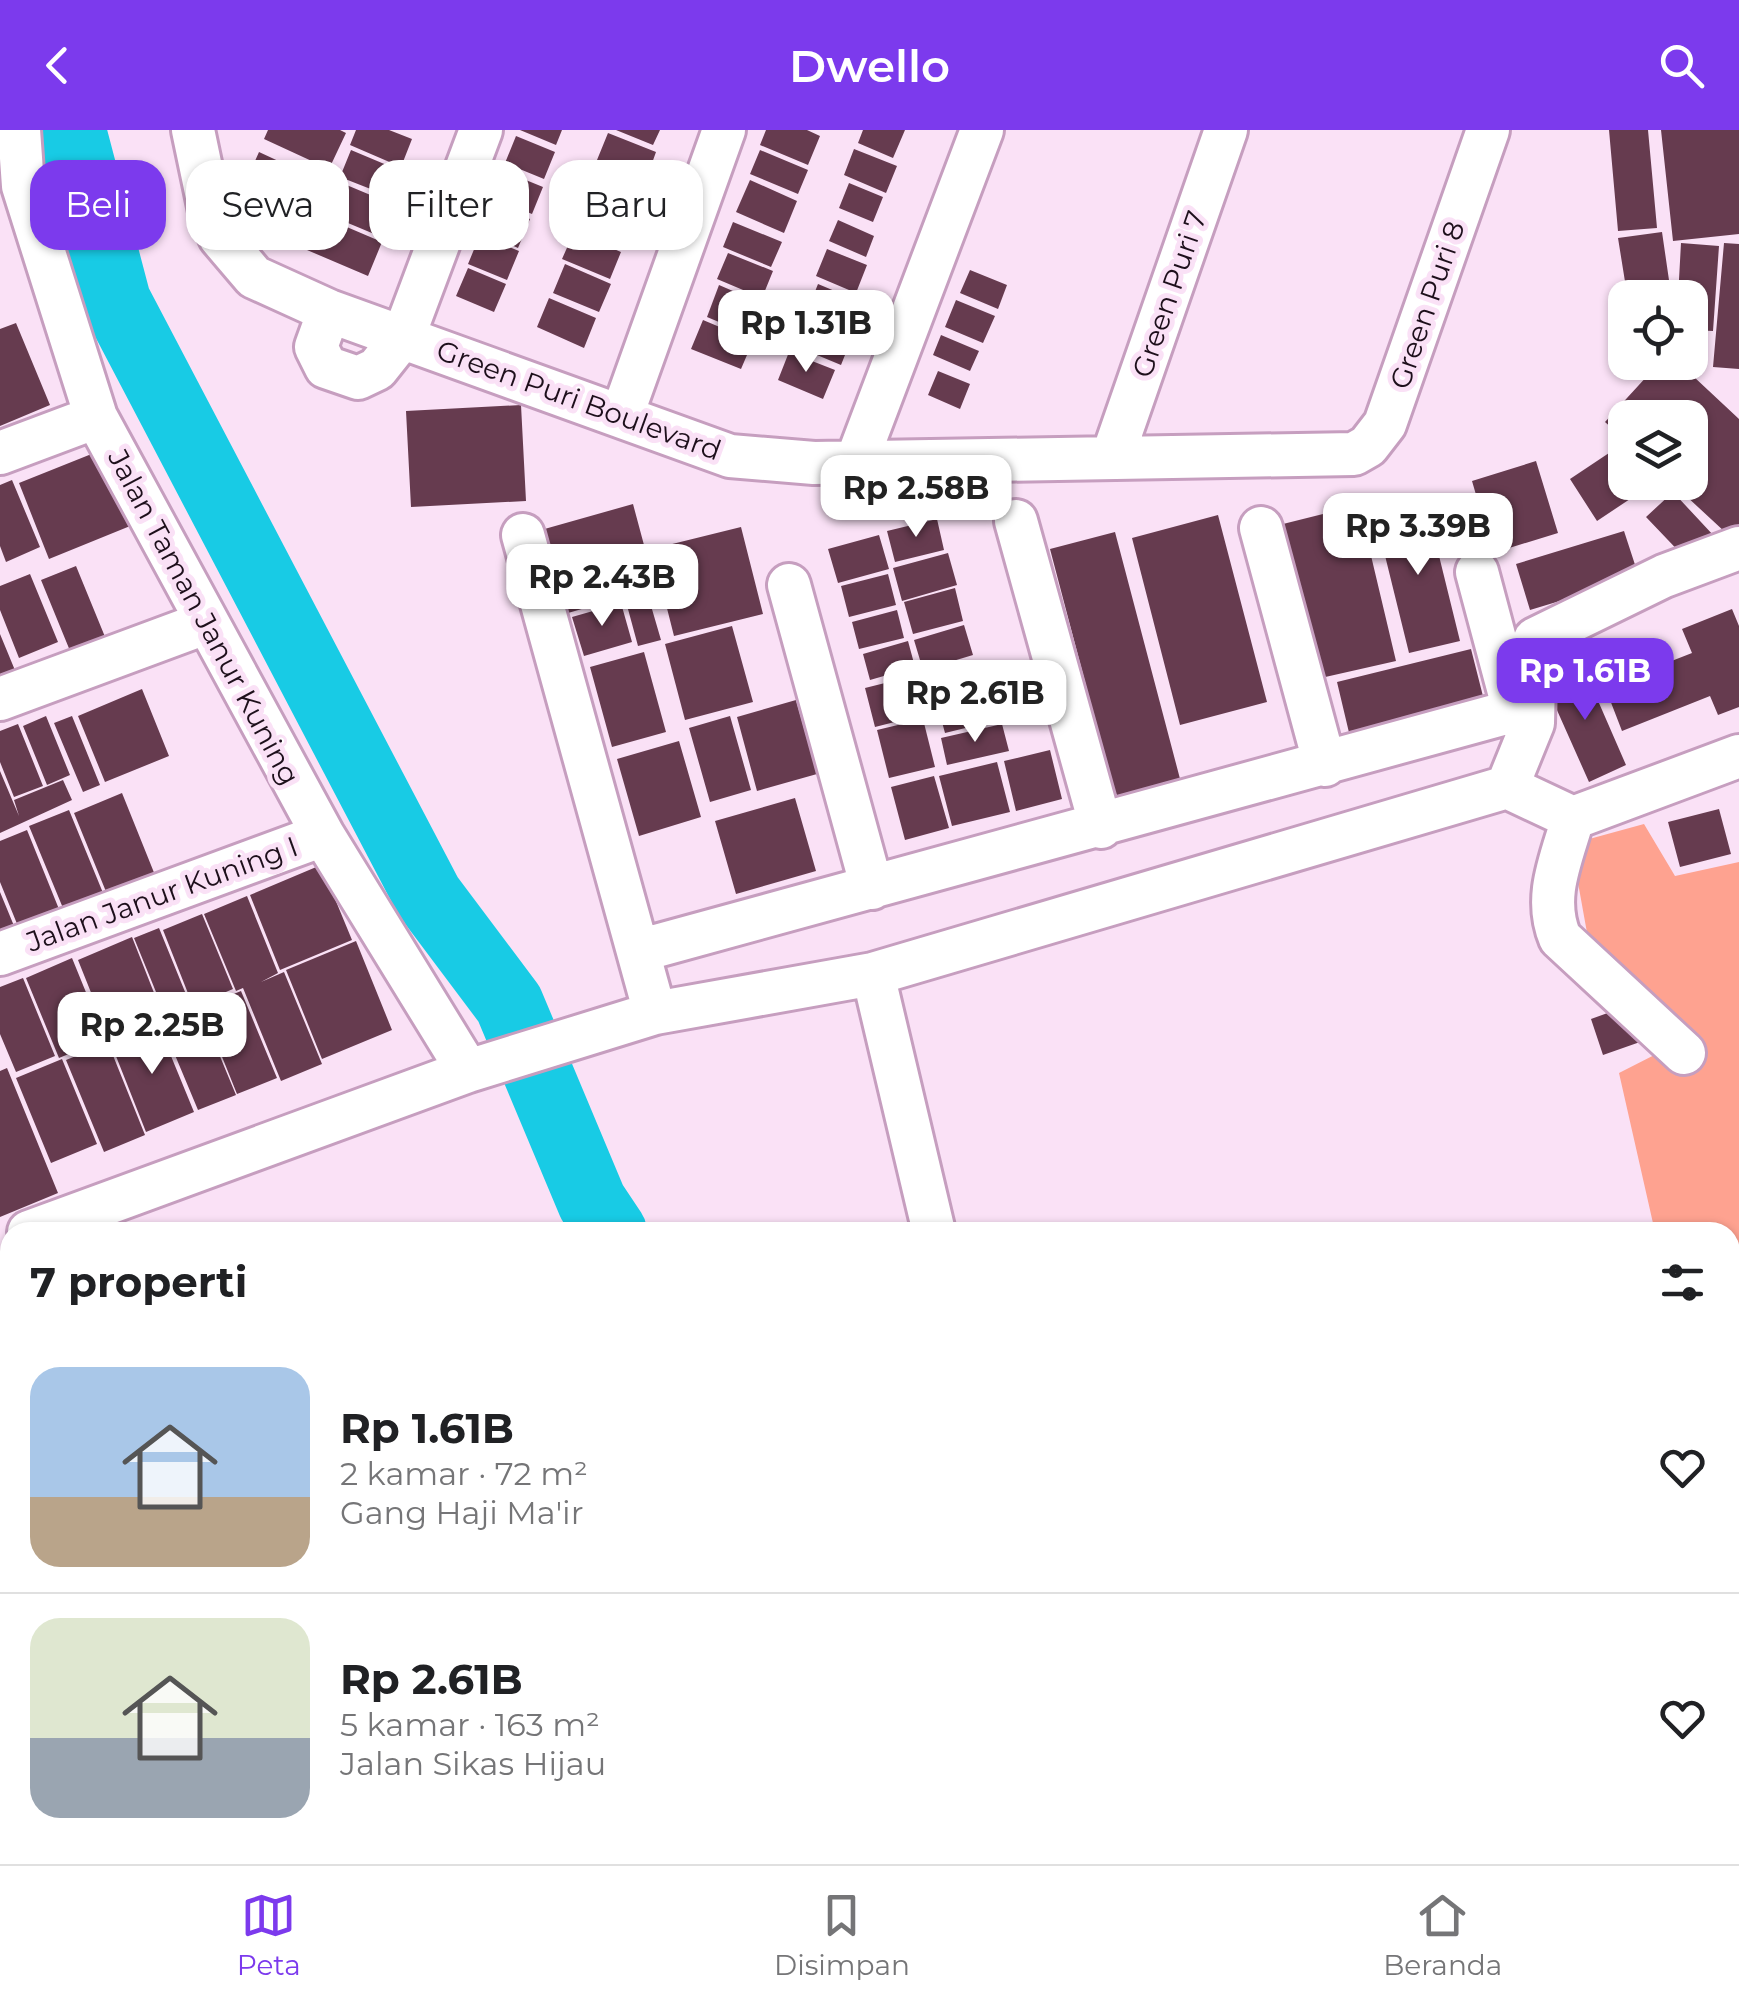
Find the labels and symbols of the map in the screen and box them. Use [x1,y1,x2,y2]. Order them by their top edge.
street label: Green Puri 7 [1125,206,1213,382]
street label: Green Puri 8 [1382,217,1472,393]
pin: Rp 1.31B [703,290,909,375]
street label: Green Puri Boulevard [432,333,726,467]
street label: Jalan Taman Janur Kuning [101,443,307,790]
pin: Rp 2.58B [813,455,1019,540]
pin: Rp 3.39B [1315,493,1521,578]
pin: Rp 2.43B [499,544,705,629]
pin: Rp 1.61B [1482,638,1688,723]
pin: Rp 2.61B [872,660,1078,745]
street label: Jalan Janur Kuning I [21,829,302,959]
pin: Rp 2.25B [49,992,255,1077]

